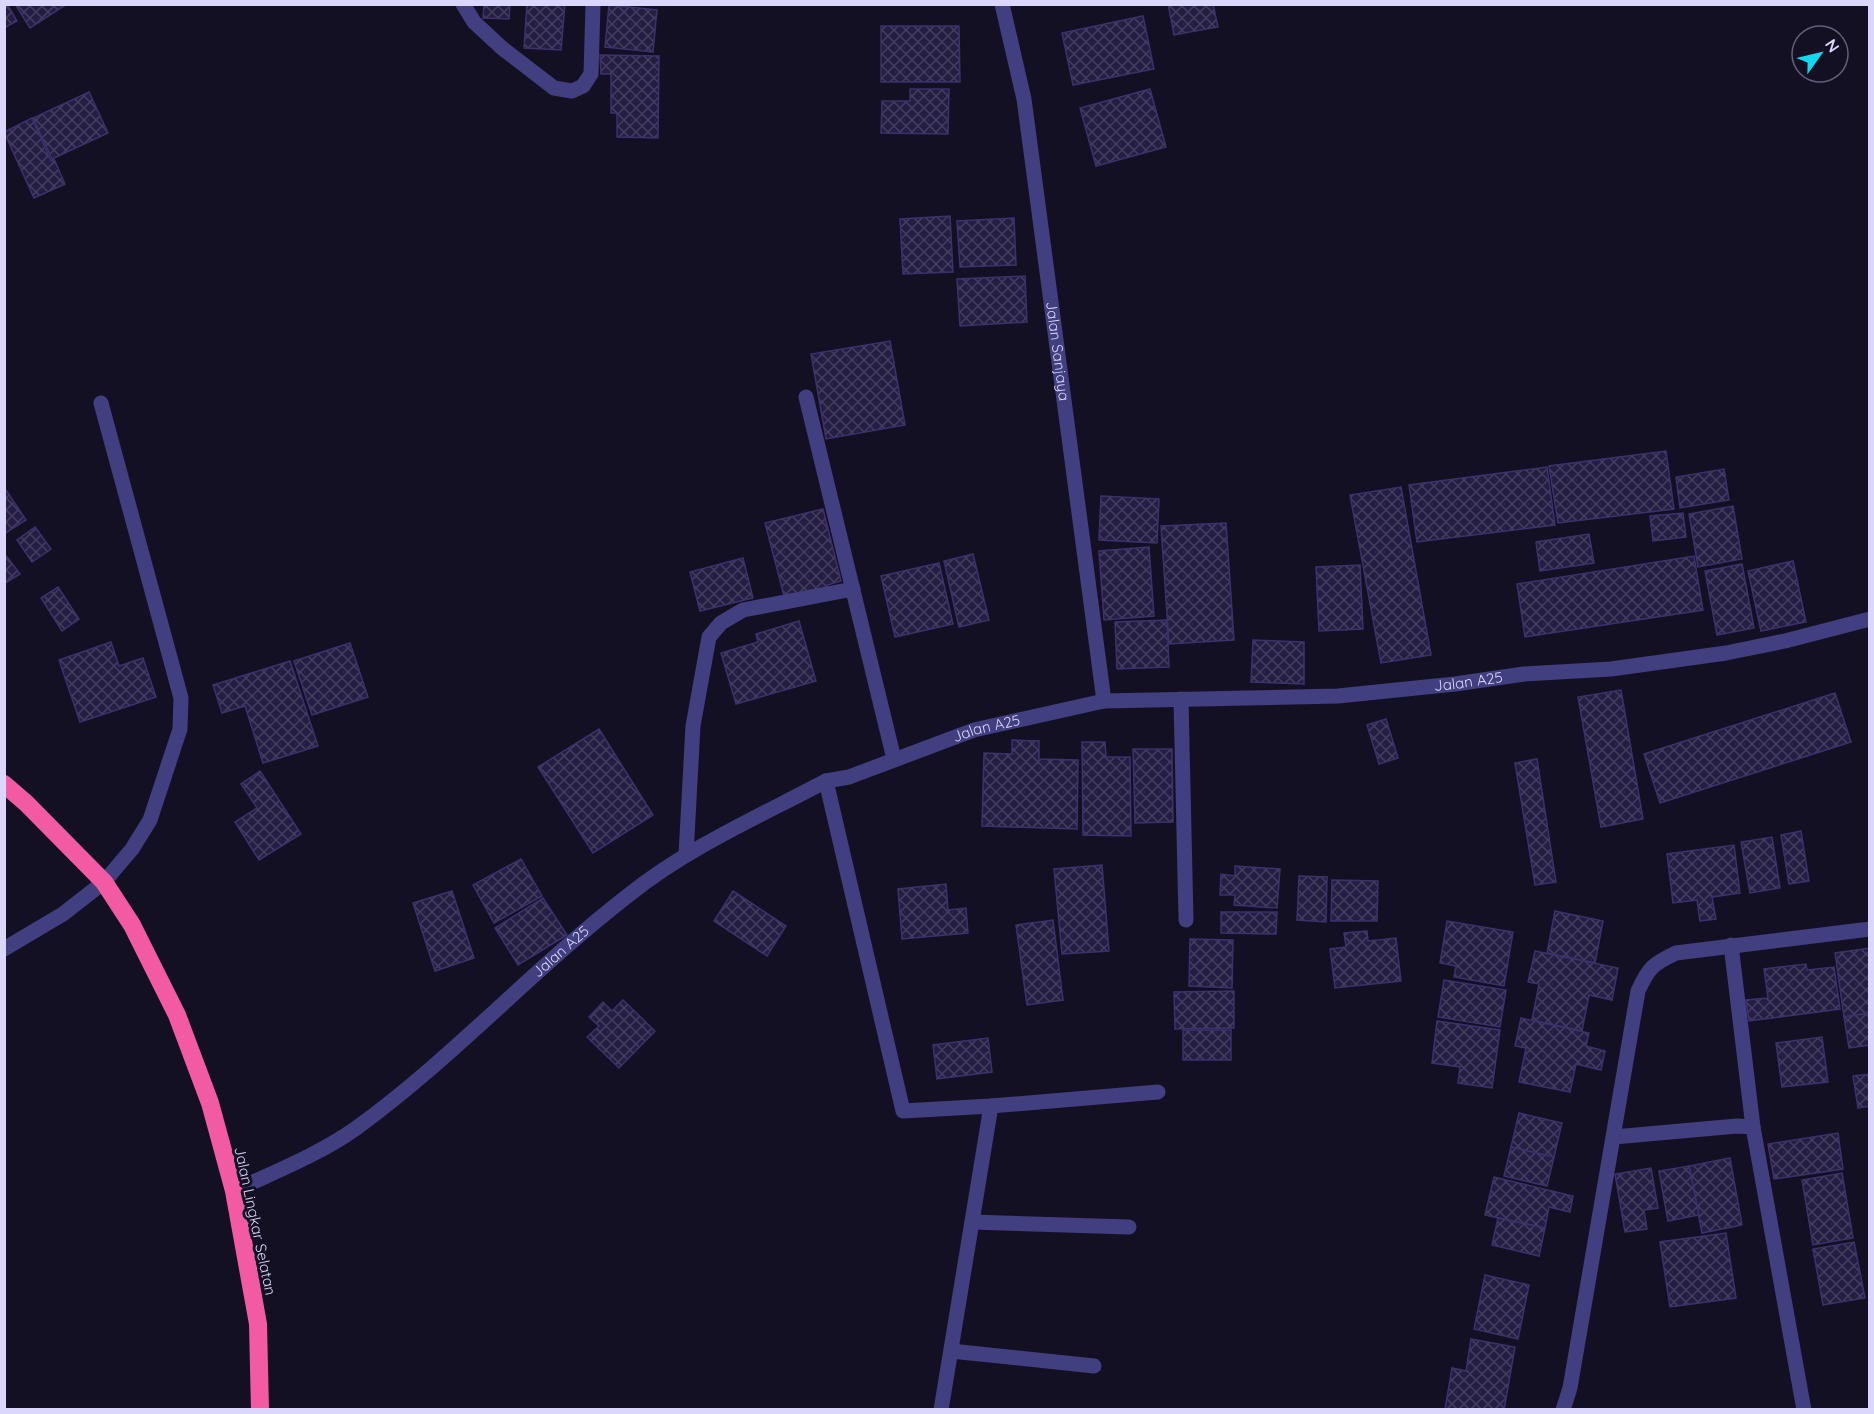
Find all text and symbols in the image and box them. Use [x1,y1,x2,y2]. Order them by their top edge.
north arrow [1790,24,1850,84]
text: N [1821,35,1844,56]
street label: Jalan Sanjaya [1042,300,1074,402]
street label: Jalan A25 [1433,667,1504,695]
street label: Jalan A25 [950,710,1022,746]
street label: Jalan A25 [528,921,593,981]
street label: Jalan Lingkar Selatan [230,1145,281,1297]

